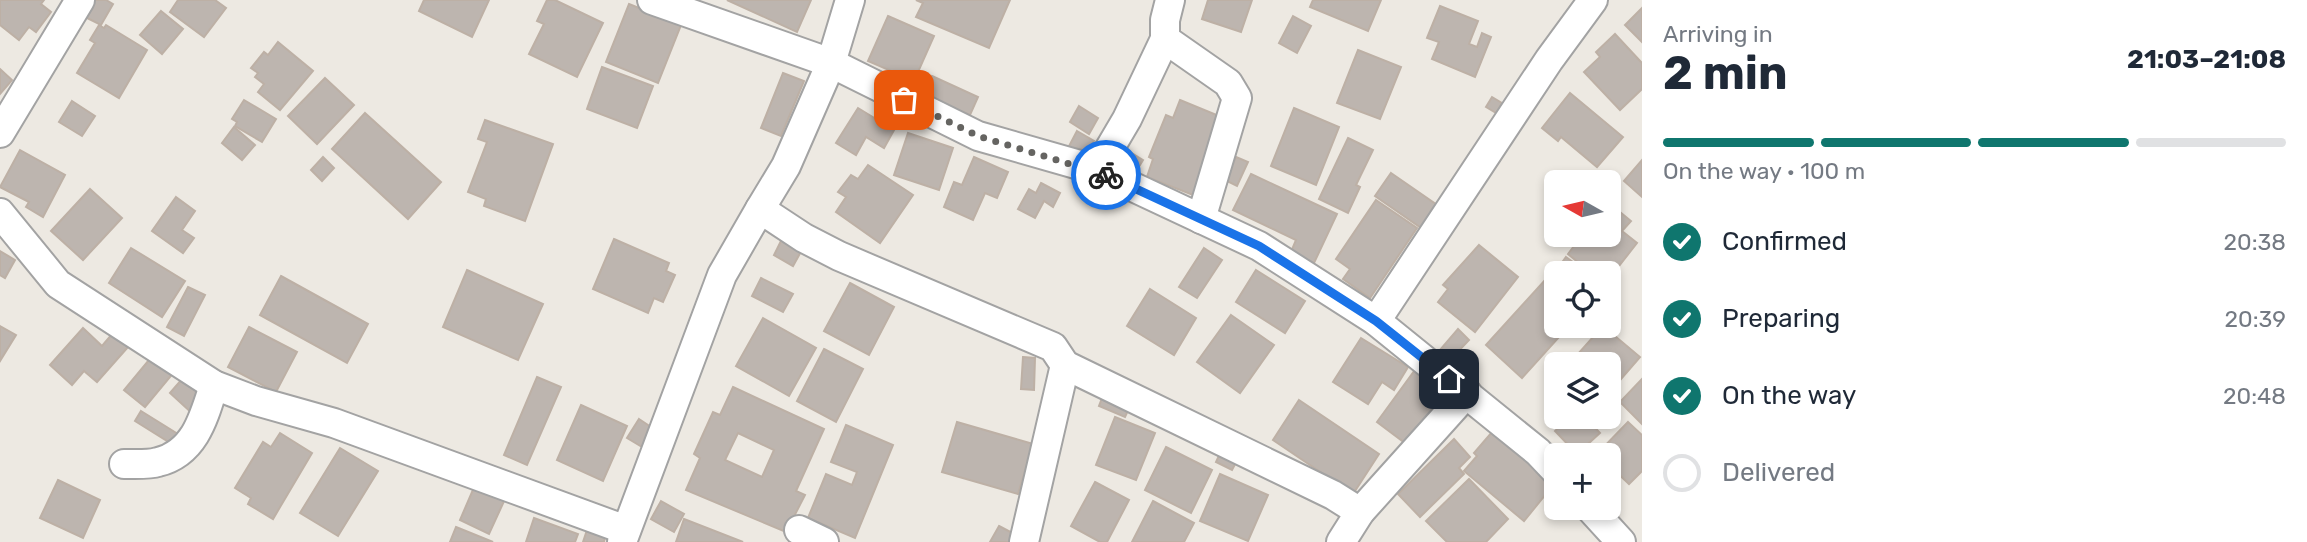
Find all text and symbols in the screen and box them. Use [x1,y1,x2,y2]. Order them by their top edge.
text: Arriving in [1663,20,1773,48]
text: 21:03–21:08 [2127,44,2286,75]
text: 2 min [1663,46,1788,101]
pin [874,70,934,130]
icon: bag [885,81,923,119]
courier [1071,140,1141,210]
icon: bike [1087,156,1125,194]
text: On the way · 100 m [1663,157,1865,185]
north arrow [1544,170,1620,247]
map controls [1544,170,1621,520]
icon: check [1663,223,1701,261]
text: Confirmed [1722,226,1847,257]
text: 20:38 [2224,228,2286,256]
button: locate [1544,261,1621,338]
icon: check [1663,300,1701,338]
text: Preparing [1722,303,1840,334]
text: 20:39 [2225,305,2286,333]
pin [1419,349,1479,409]
button: layers [1544,352,1621,429]
icon: home [1430,360,1468,398]
icon: check [1663,377,1701,415]
text: On the way [1722,380,1856,411]
text: 20:48 [2223,382,2286,410]
button: + [1544,443,1621,520]
text: Delivered [1722,457,1835,488]

